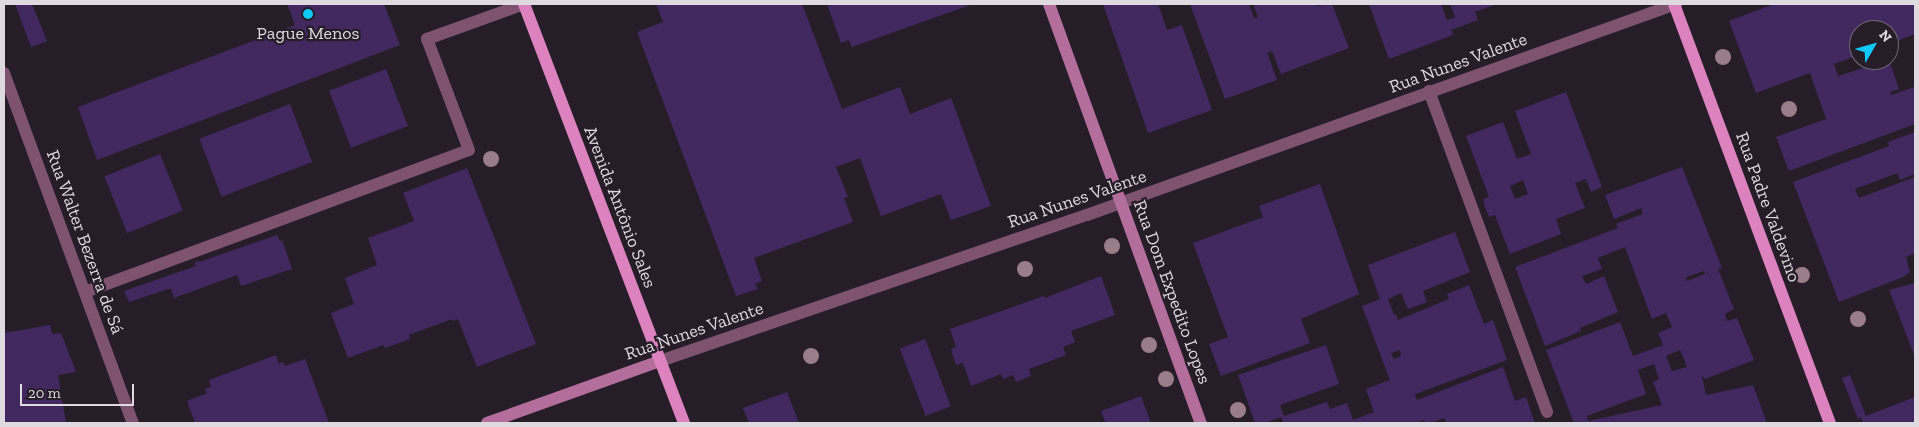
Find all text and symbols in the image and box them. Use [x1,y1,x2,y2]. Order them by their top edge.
marker: Pague Menos [302,8,314,20]
north arrow [1849,20,1899,70]
place label: Pague Menos [257,22,359,44]
text: N [1875,27,1895,45]
street label: Rua Nunes Valente [1386,28,1530,98]
street label: Avenida Antônio Sales [579,123,661,291]
street label: Rua Padre Valdevino [1731,129,1805,285]
street label: Rua Walter Bezerra de Sá [41,147,129,337]
street label: Rua Nunes Valente [1005,165,1149,233]
street label: Rua Dom Expedito Lopes [1129,197,1215,387]
street label: Rua Nunes Valente [622,297,766,365]
scale bar [22,374,136,406]
text: 20 m [28,384,61,402]

